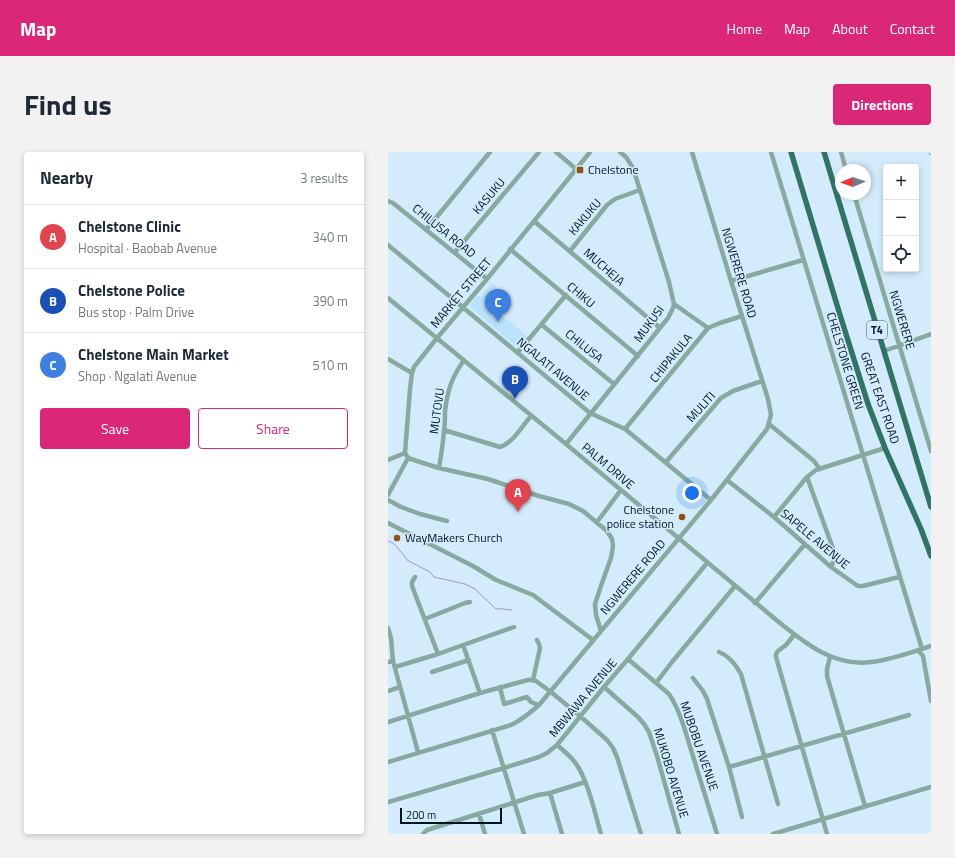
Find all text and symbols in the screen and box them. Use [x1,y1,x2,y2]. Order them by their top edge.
text: Map [20,14,56,43]
text: Home [727,18,762,39]
text: Map [784,18,810,39]
text: About [832,18,868,39]
text: Contact [890,18,935,39]
text: Find us [24,83,112,126]
button: Directions [833,84,931,125]
place label: Chelstone [588,160,638,179]
north arrow [835,164,871,200]
map controls [883,164,919,272]
button: + [883,164,919,200]
text: Nearby [40,165,93,191]
marker: Chelstone [575,165,585,175]
text: 3 results [300,168,348,188]
street label: KASUKU [468,173,510,218]
street label: KAKUKU [563,194,606,239]
street label: CHILUSA ROAD [408,199,480,262]
button: − [883,200,919,236]
text: Chelstone Clinic [78,215,181,238]
street label: NGWERERE ROAD [717,225,762,321]
text: A [49,227,57,247]
text: 340 m [312,227,348,247]
button: locate [883,236,919,272]
text: Hospital · Baobab Avenue [78,238,217,258]
street label: MUCHEJA [579,243,629,290]
street label: MARKET STREET [425,253,496,332]
street label: CHIKU [563,277,600,312]
text: Chelstone Police [78,279,185,302]
street label: NGWERERE [884,288,921,352]
pin: C [485,289,511,322]
text: B [49,291,57,311]
text: 390 m [312,291,348,311]
street label: MUKUSI [629,301,669,346]
text: Bus stop · Palm Drive [78,302,194,322]
street label: CHELSTONE GREEN [822,310,869,412]
road number: T4 [867,321,887,339]
street label: CHILUSA [561,324,608,367]
street label: CHIPAKULA [645,329,697,387]
street label: NGALATI AVENUE [513,332,594,405]
text: Chelstone Main Market [78,343,229,366]
street label: GREAT EAST ROAD [856,349,905,447]
text: C [49,355,57,375]
text: 510 m [312,355,348,375]
text: Shop · Ngalati Avenue [78,366,197,386]
pin: B [502,366,528,399]
street label: MUTOVU [424,387,449,435]
street label: MULITI [682,387,720,426]
button: Save [40,408,190,449]
button: Share [198,408,348,449]
street label: PALM DRIVE [578,438,639,494]
pin: A [505,479,531,512]
your location [682,483,702,503]
place label: Chelstone police station [607,500,674,533]
street label: SAPELE AVENUE [777,504,854,574]
marker: Chelstone police station [677,512,687,522]
place label: WayMakers Church [405,528,502,547]
marker: WayMakers Church [392,533,402,543]
street label: NGWERERE ROAD [595,535,670,619]
street label: MBWAWA AVENUE [544,654,622,741]
street label: MUBOBU AVENUE [675,698,724,794]
street label: MUKOBO AVENUE [649,726,694,821]
scale bar [400,806,502,825]
text: 200 m [406,807,436,823]

